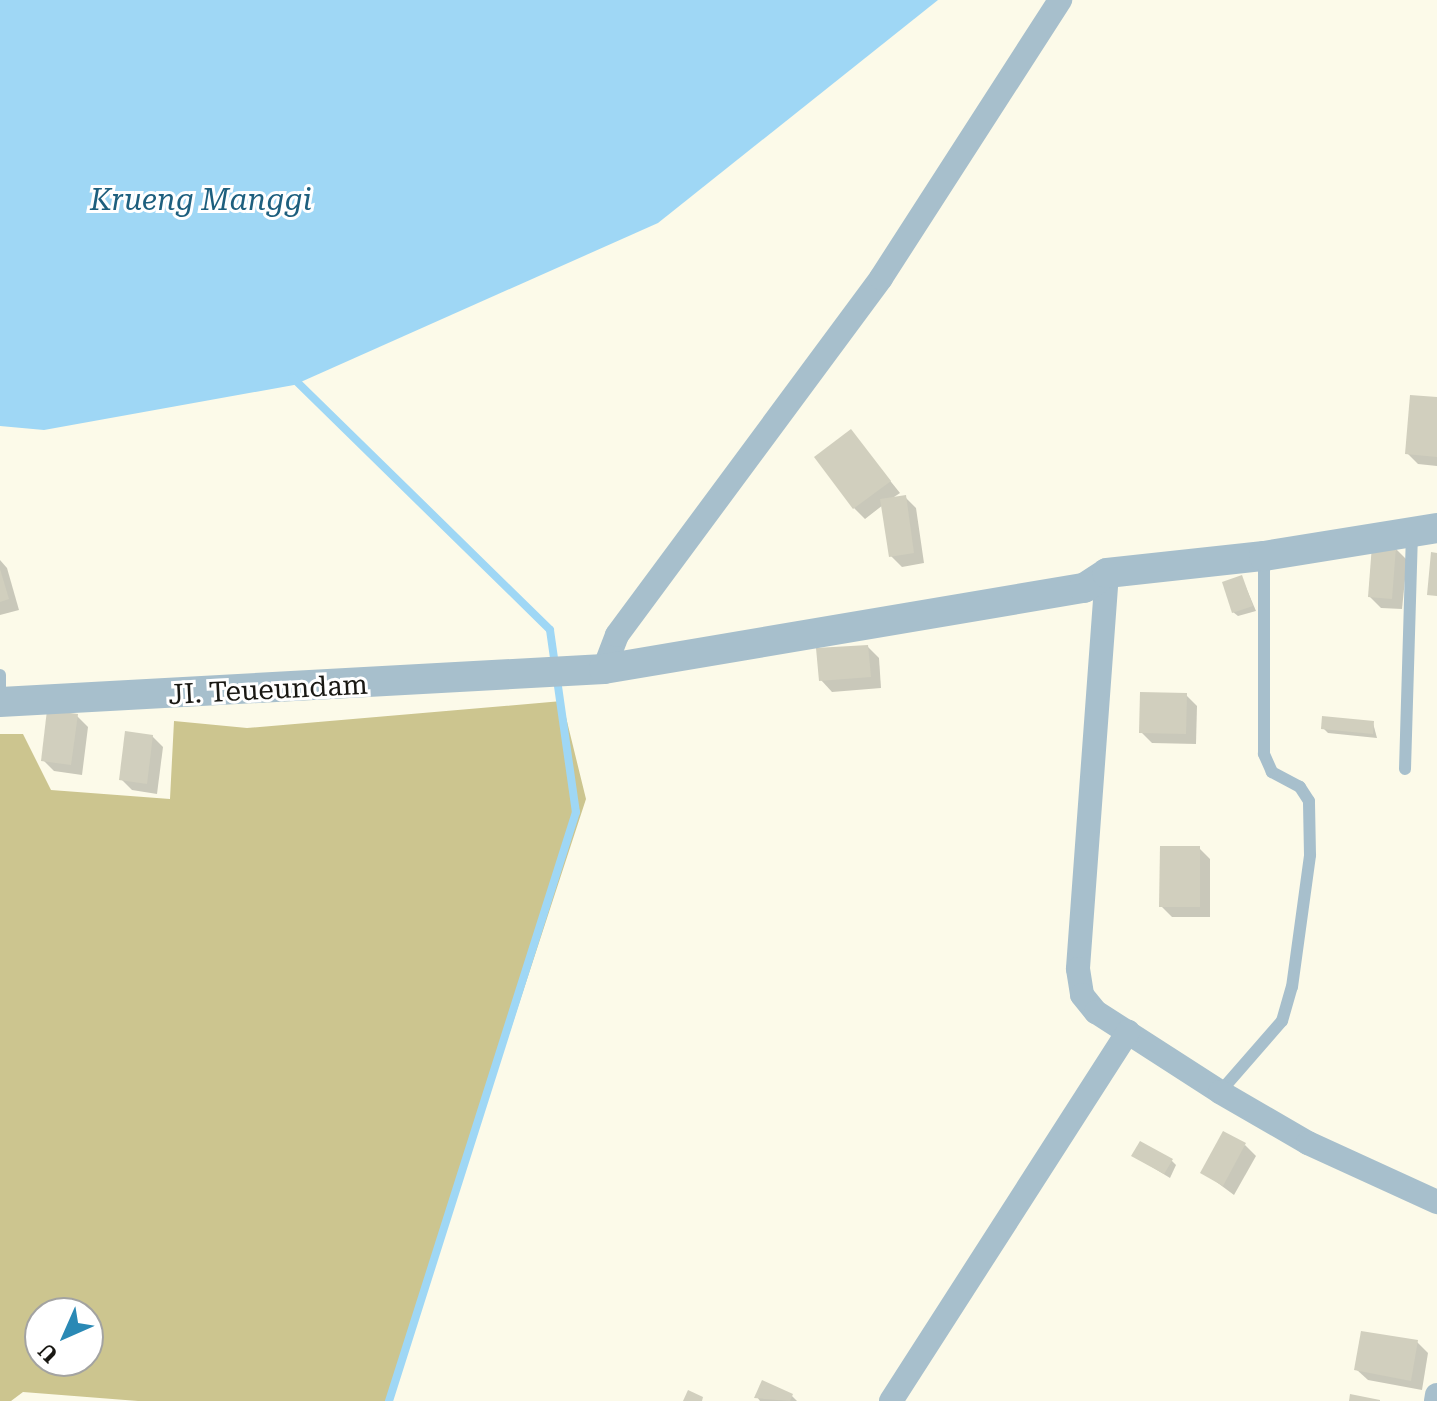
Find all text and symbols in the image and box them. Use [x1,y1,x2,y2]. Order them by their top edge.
water label: Krueng Manggi [90,182,312,218]
street label: JI. Teueundam [167,668,369,712]
north arrow [24,1297,104,1377]
text: U [33,1338,63,1368]

